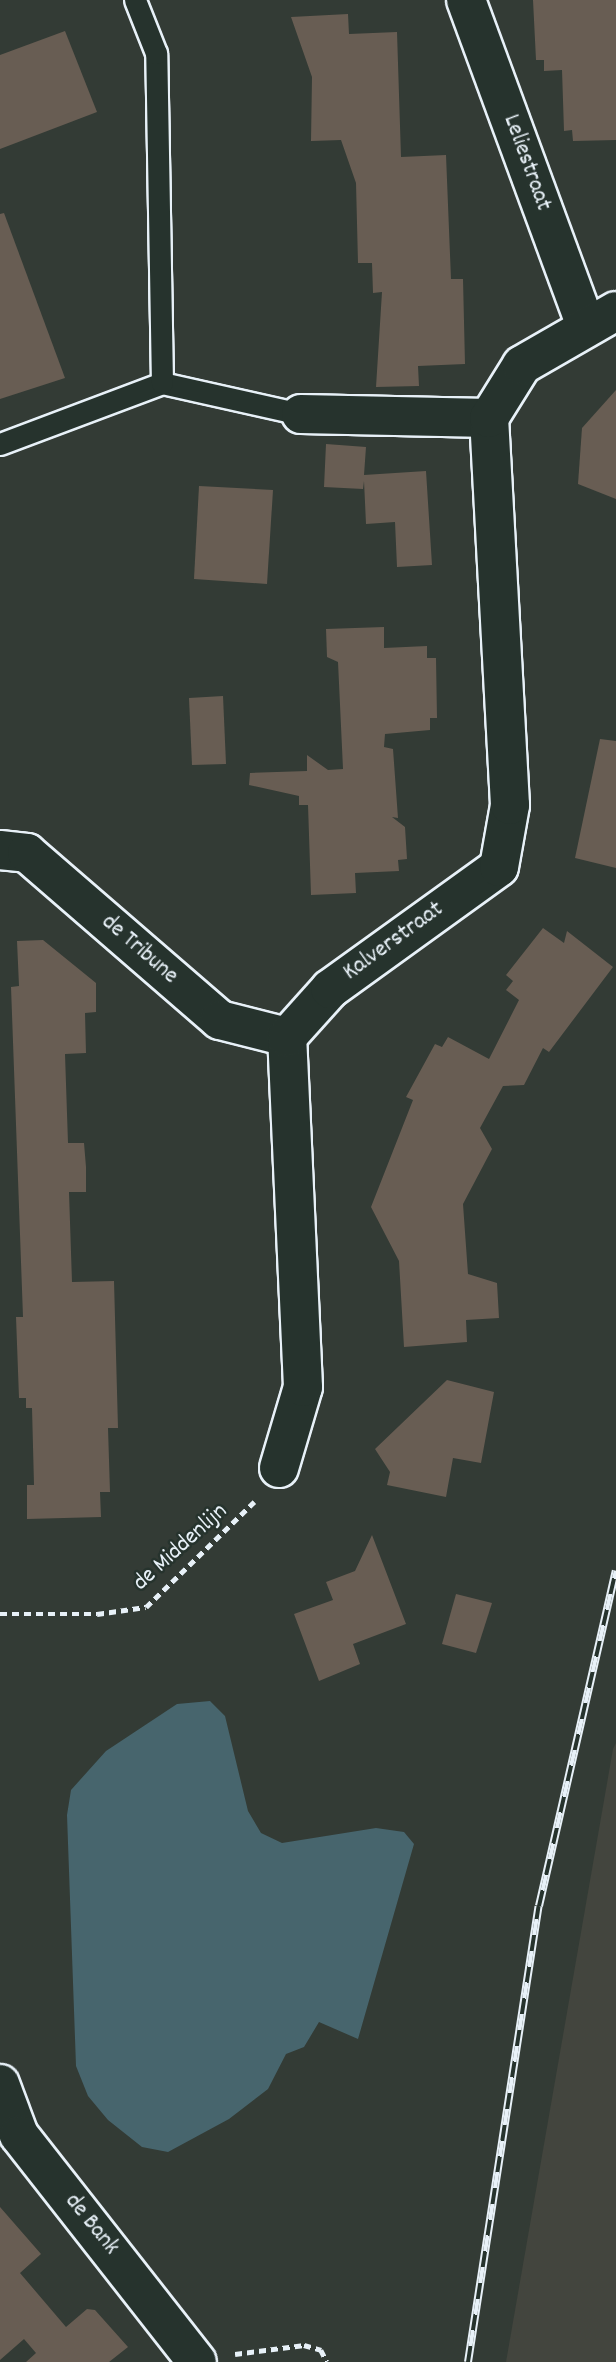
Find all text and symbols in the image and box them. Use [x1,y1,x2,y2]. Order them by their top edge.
street label: Leliestraat [495,111,557,215]
street label: Kalverstraat [338,896,450,988]
street label: de Tribune [95,909,183,991]
street label: de Middenlijn [128,1498,234,1598]
street label: de Bank [58,2188,124,2262]

